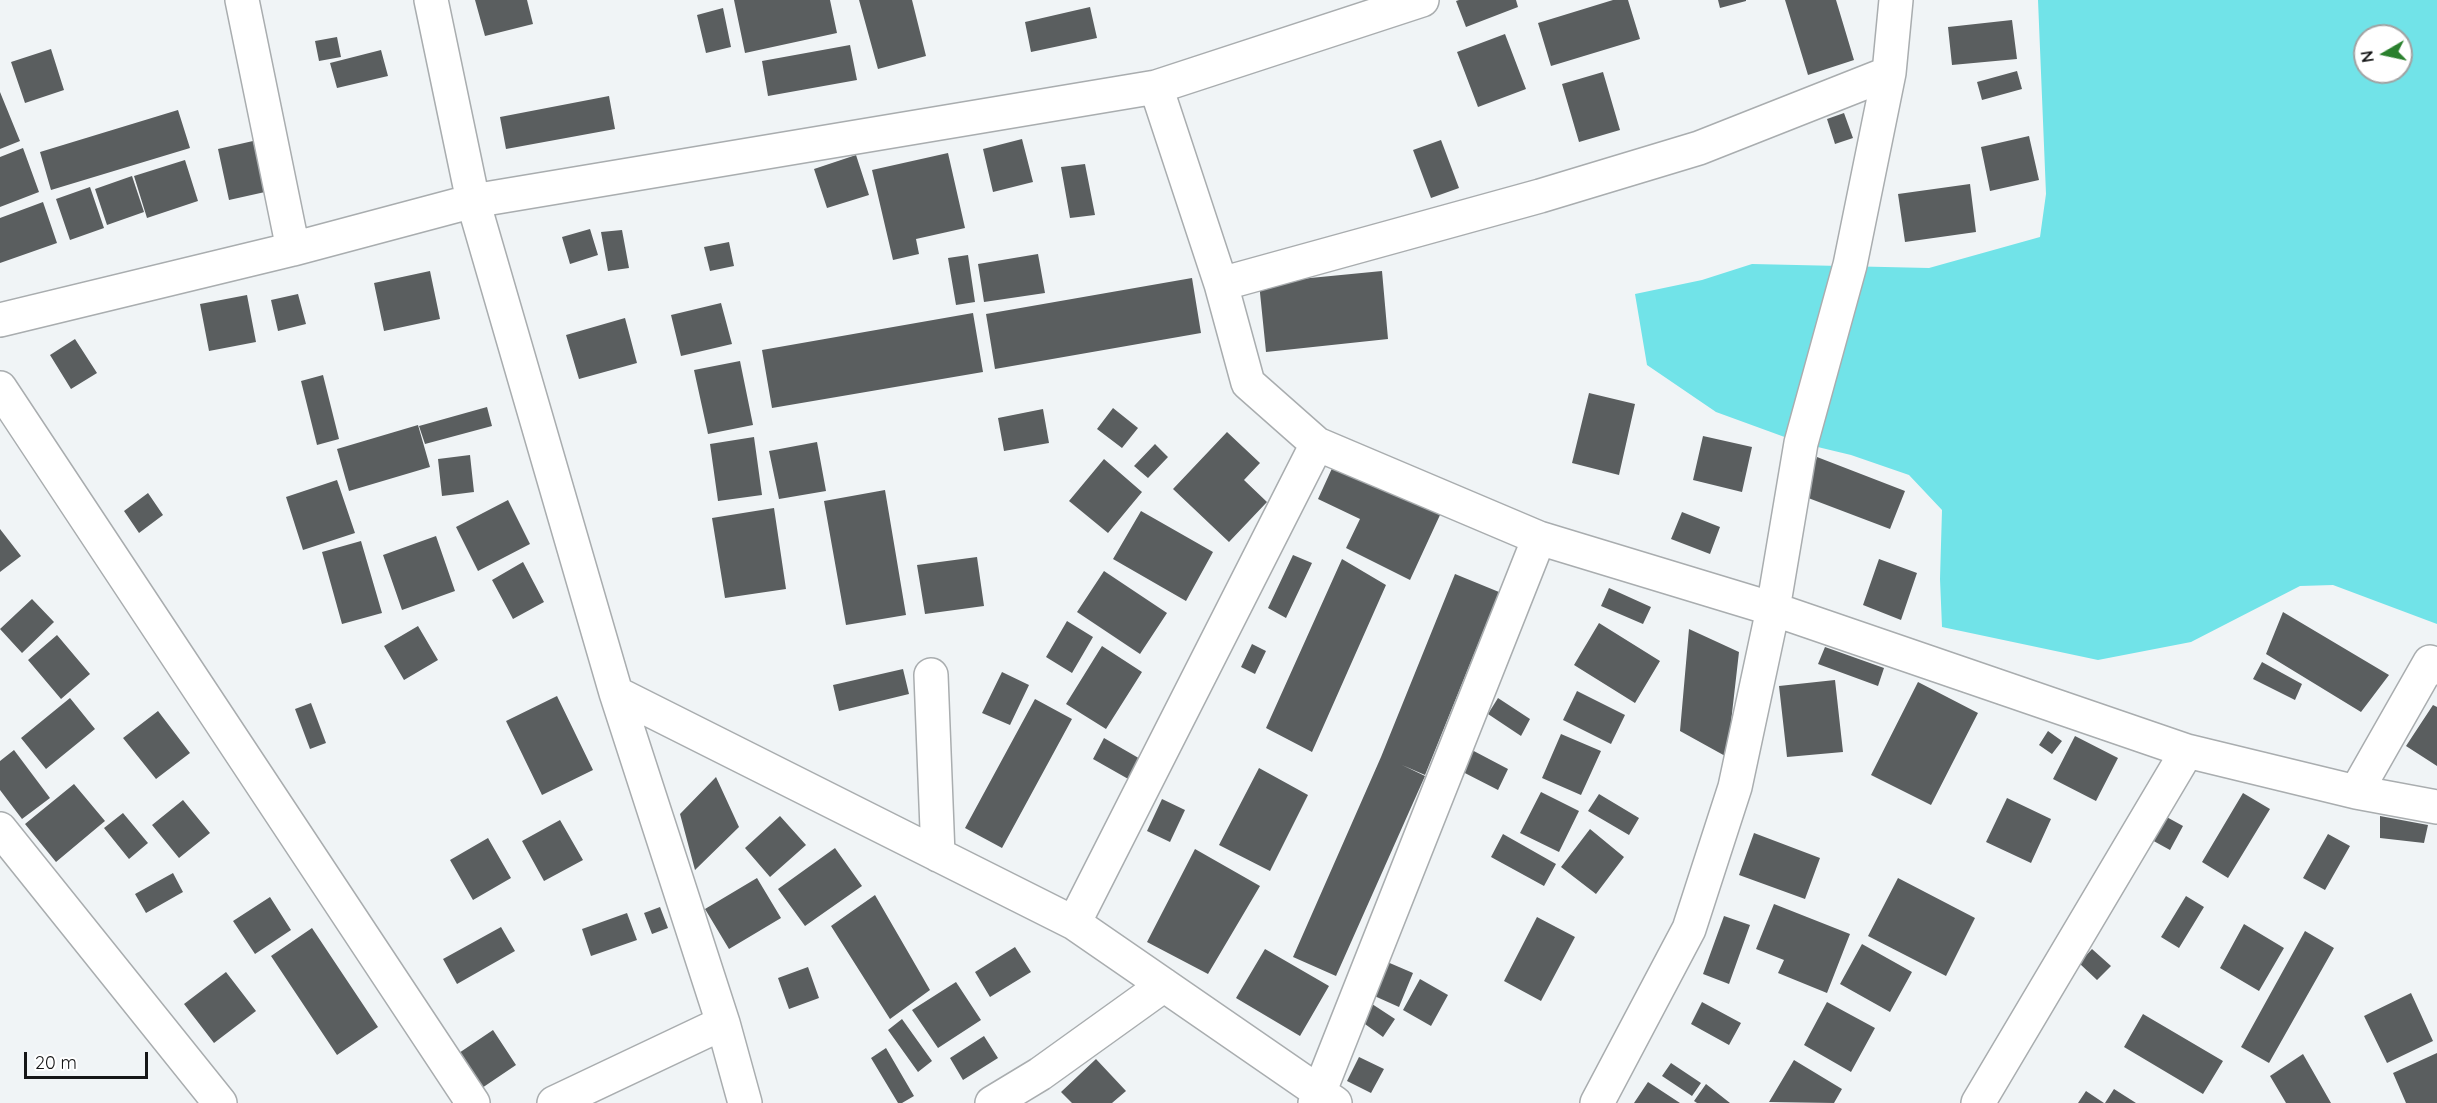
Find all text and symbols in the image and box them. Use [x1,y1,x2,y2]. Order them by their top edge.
north arrow [2353,24,2413,84]
text: N [2356,49,2378,64]
scale bar [27,1040,152,1078]
text: 20 m [35,1051,77,1074]

